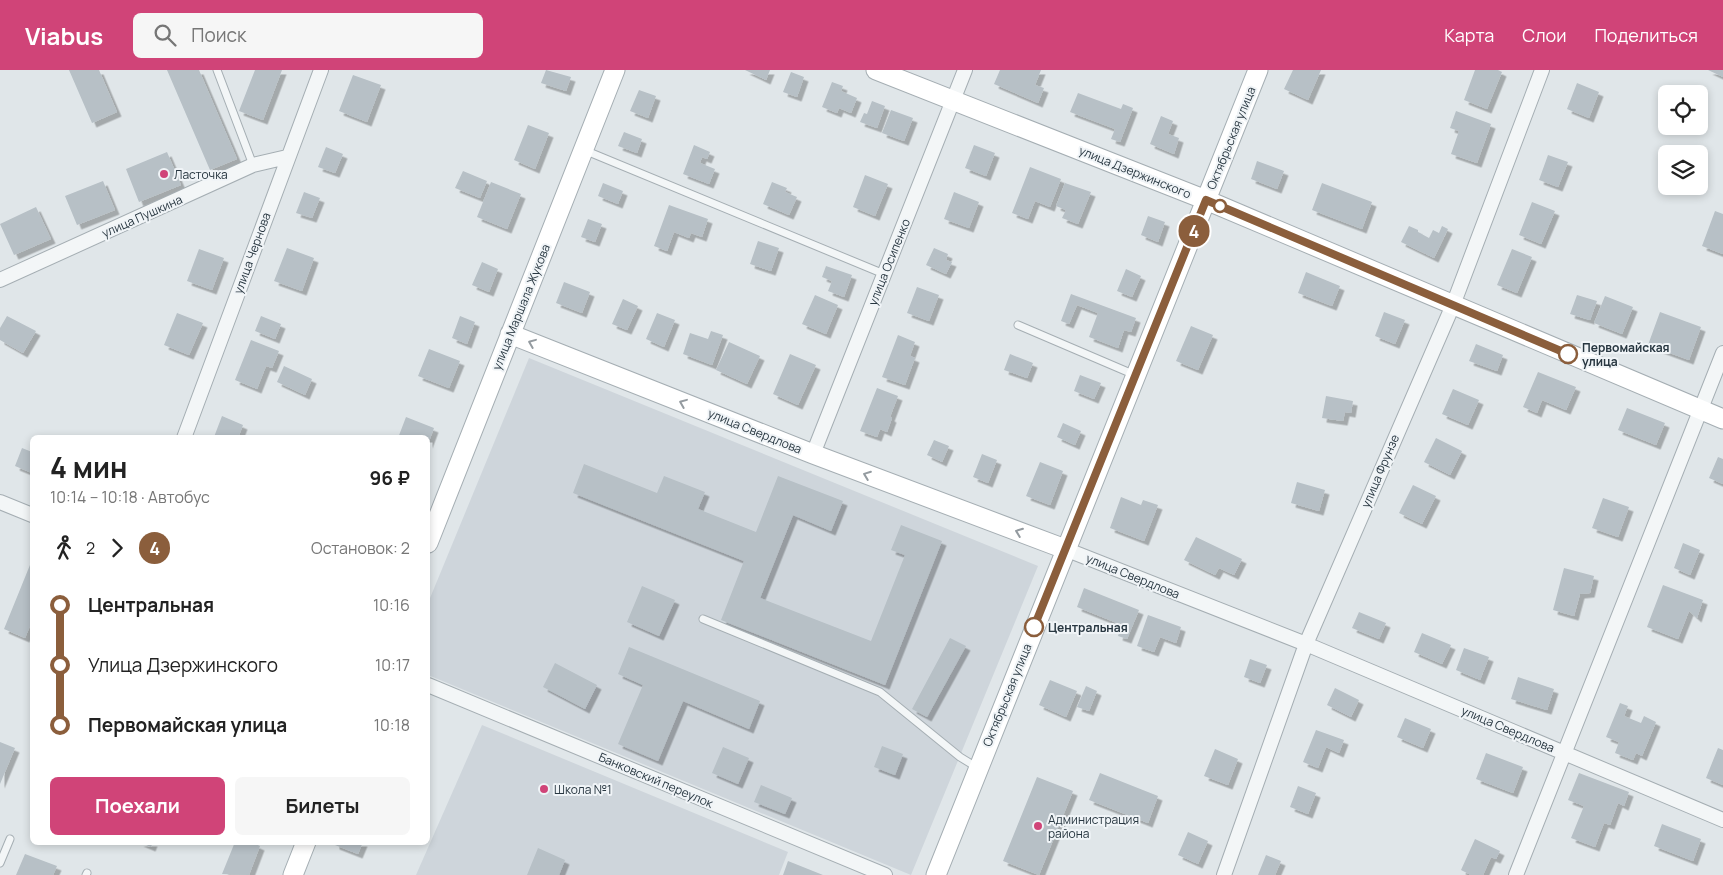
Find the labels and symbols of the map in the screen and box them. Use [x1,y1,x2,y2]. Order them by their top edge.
street label: Октябрьская улица [1203,84,1259,192]
street label: улица Дзержинского [1076,142,1194,202]
place label: Ласточка [174,166,228,183]
marker: Ласточка [158,168,170,180]
street label: улица Пушкина [99,191,185,241]
unlabelled marker [1213,199,1227,213]
street label: улица Чернова [229,210,275,296]
line badge: 4 [1178,215,1210,247]
street label: улица Осипенко [864,216,914,308]
street label: улица Маршала Жукова [488,242,554,372]
one-way arrow [528,339,537,349]
place label: Первомайская улица [1582,339,1670,370]
marker: Первомайская улица [1558,344,1578,364]
one-way arrow [679,399,688,409]
street label: улица Свердлова [706,404,804,458]
street label: улица Фрунзе [1357,432,1403,510]
one-way arrow [863,470,872,481]
one-way arrow [1015,528,1024,538]
street label: улица Свердлова [1084,549,1182,603]
marker: Центральная [1024,617,1044,637]
place label: Центральная [1048,619,1128,636]
street label: Октябрьская улица [979,641,1035,749]
street label: улица Свердлова [1459,702,1557,756]
street label: Банковский переулок [596,748,717,812]
place label: Школа №1 [554,781,612,798]
marker: Школа №1 [538,783,550,795]
place label: Администрация района [1048,811,1139,842]
marker: Администрация района [1032,820,1044,832]

